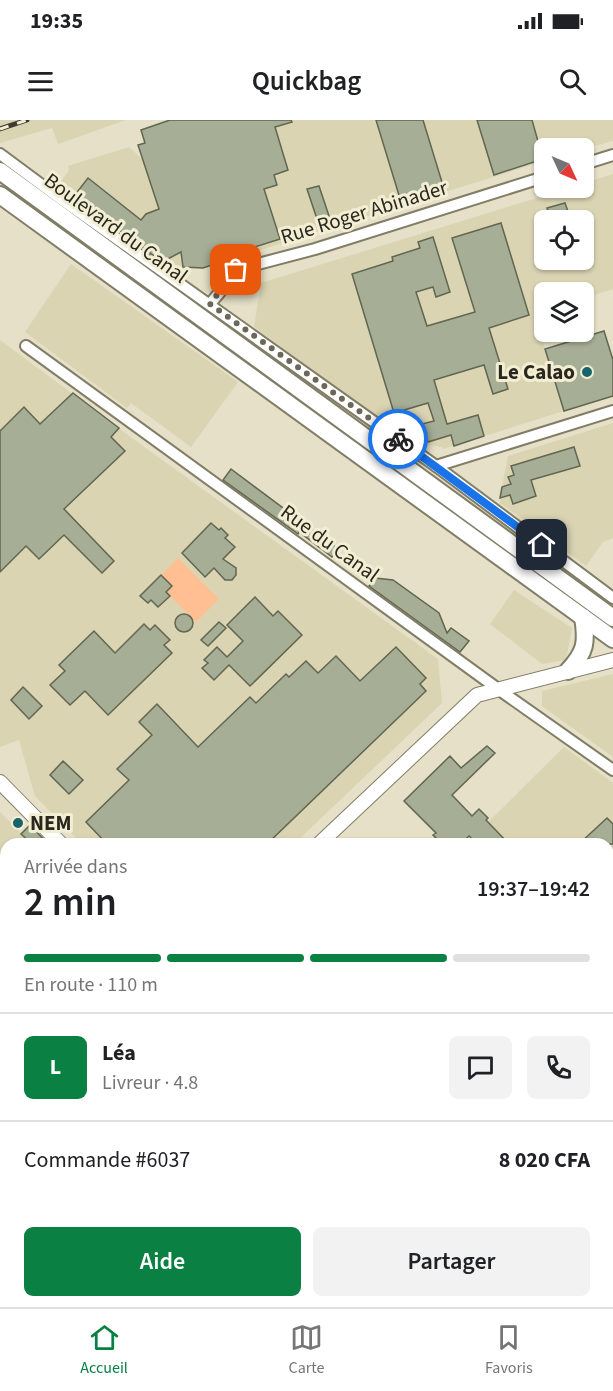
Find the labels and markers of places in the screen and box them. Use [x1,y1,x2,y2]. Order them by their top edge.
pin [210,244,261,295]
place label: Le Calao [497,357,575,387]
marker: Le Calao [580,365,594,379]
pin [516,519,567,570]
place label: NEM [30,808,71,838]
marker: NEM [11,816,25,830]

